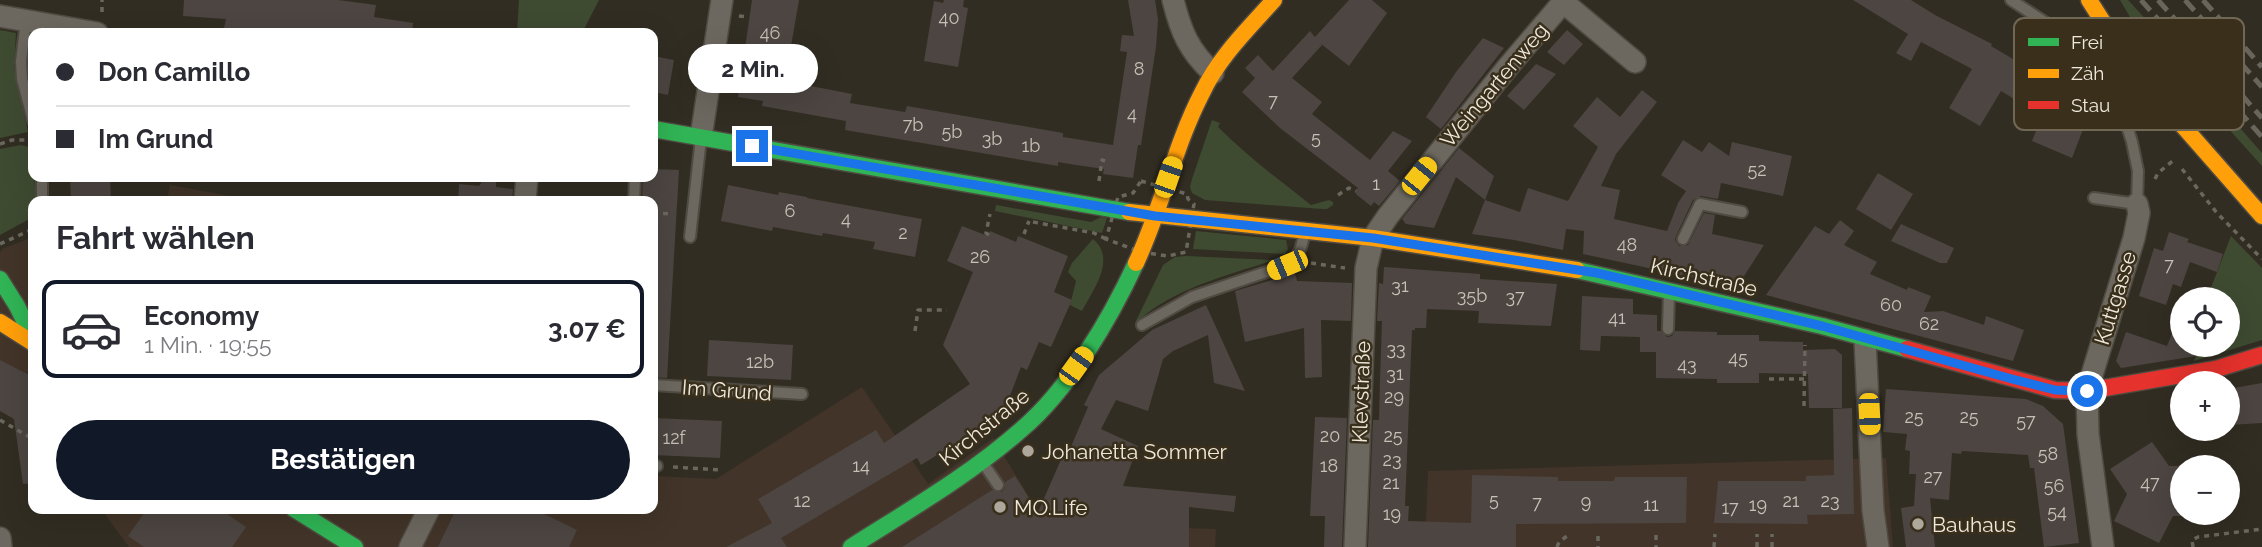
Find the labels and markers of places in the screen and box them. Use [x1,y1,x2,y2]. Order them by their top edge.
place label: Johanetta Sommer [1042,439,1228,464]
marker: Johanetta Sommer [1020,443,1036,459]
place label: MO.Life [1014,495,1088,520]
marker: MO.Life [992,499,1008,515]
place label: Bauhaus [1932,512,2016,537]
marker: Bauhaus [1910,516,1926,532]

